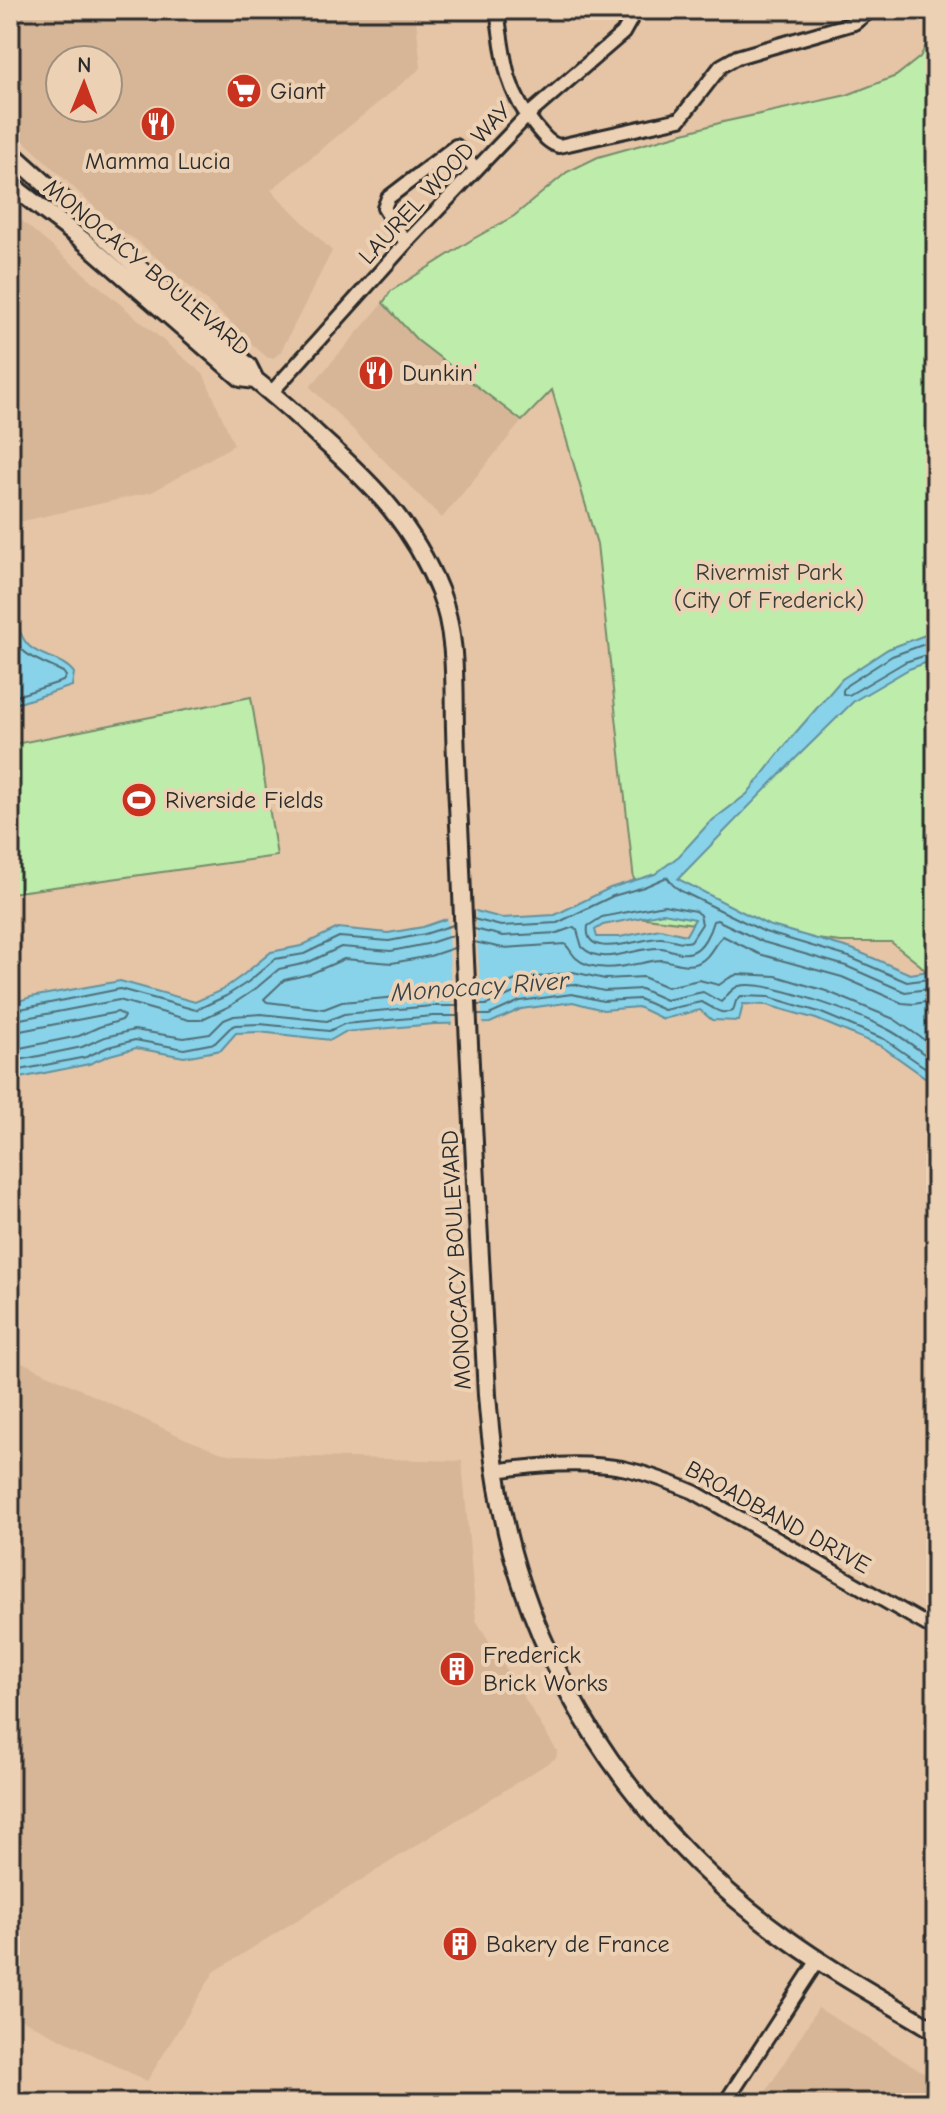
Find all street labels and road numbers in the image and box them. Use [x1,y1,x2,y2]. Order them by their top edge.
street label: LAUREL WOOD WAY [353,96,518,270]
street label: MONOCACY BOULEVARD [38,173,256,361]
street label: MONOCACY BOULEVARD [435,1129,477,1391]
street label: BROADBAND DRIVE [680,1454,876,1580]

